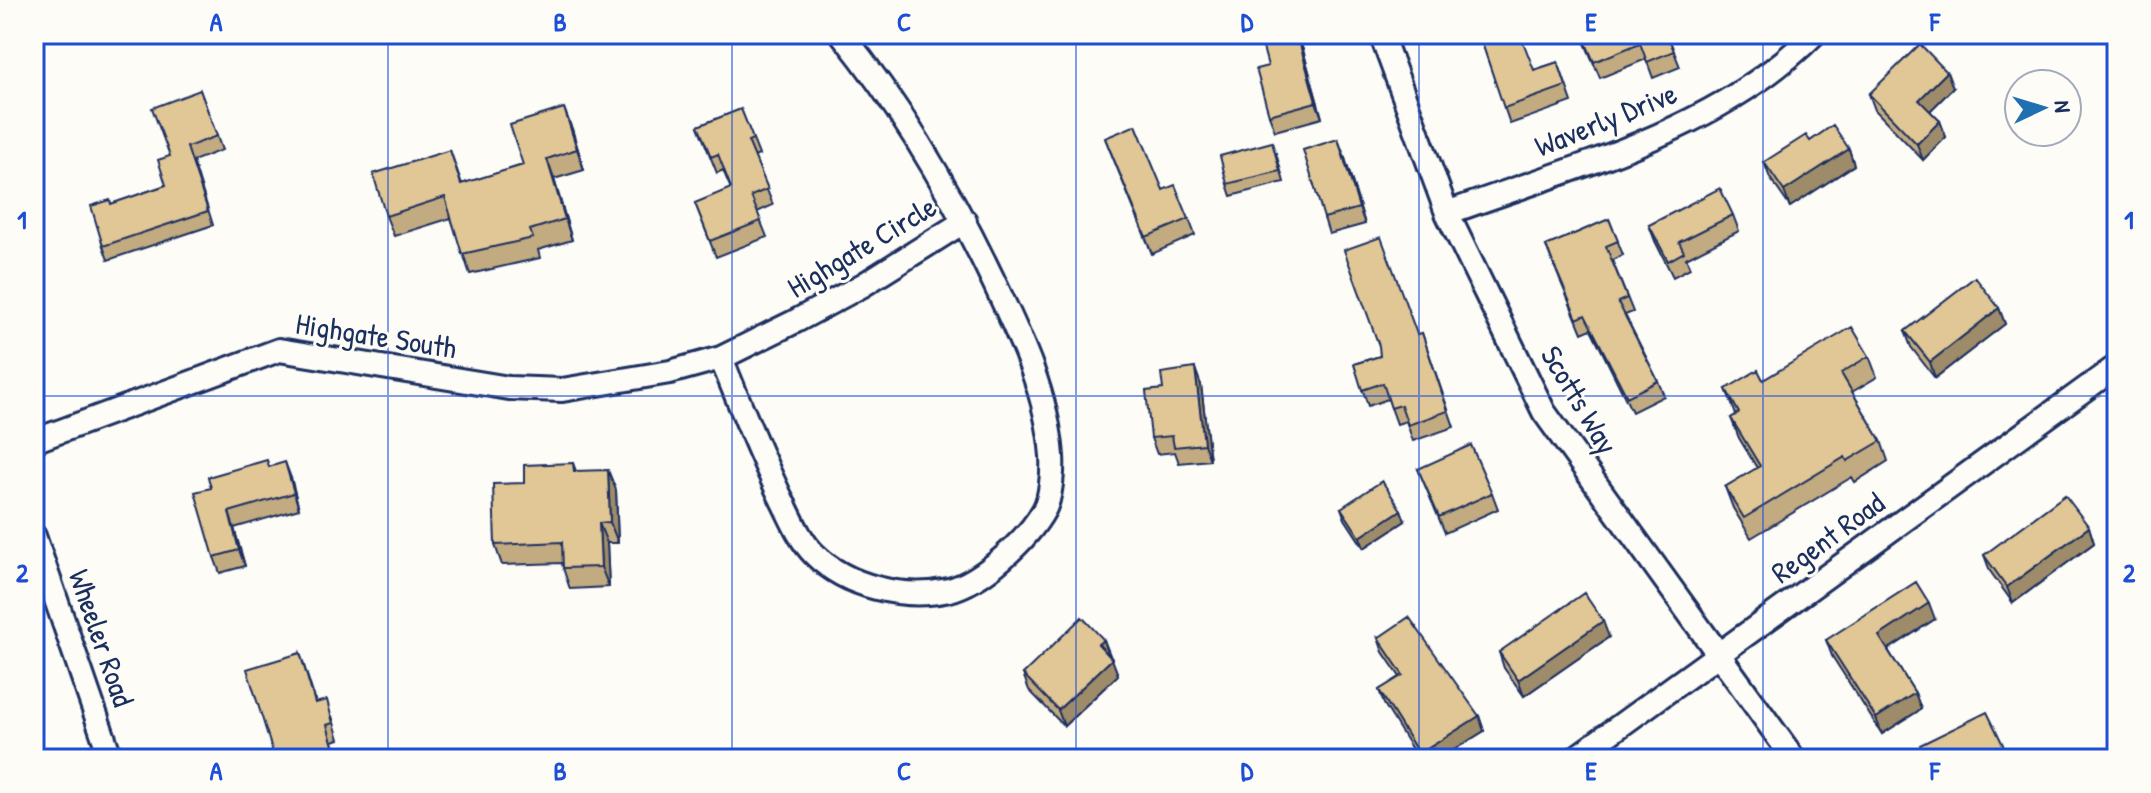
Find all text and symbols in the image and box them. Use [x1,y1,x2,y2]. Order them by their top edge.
text: A [210,4,223,39]
text: B [553,4,567,39]
text: C [897,4,911,39]
text: D [1241,4,1254,39]
text: E [1585,4,1597,39]
text: F [1929,4,1941,39]
north arrow [2003,68,2083,148]
street label: Waverly Drive [1529,72,1683,166]
text: N [2048,100,2078,114]
street label: Highgate Circle [780,186,944,306]
text: 1 [17,202,27,237]
text: 1 [2124,202,2134,237]
street label: Highgate South [293,303,459,367]
street label: Scotts Way [1532,338,1628,461]
street label: Regent Road [1763,482,1892,592]
text: 2 [16,555,29,590]
text: 2 [2123,555,2136,590]
street label: Wheeler Road [60,564,144,712]
text: A [210,753,223,788]
text: B [553,753,567,788]
text: C [897,753,911,788]
text: D [1241,753,1254,788]
text: E [1585,753,1597,788]
text: F [1929,753,1941,788]

